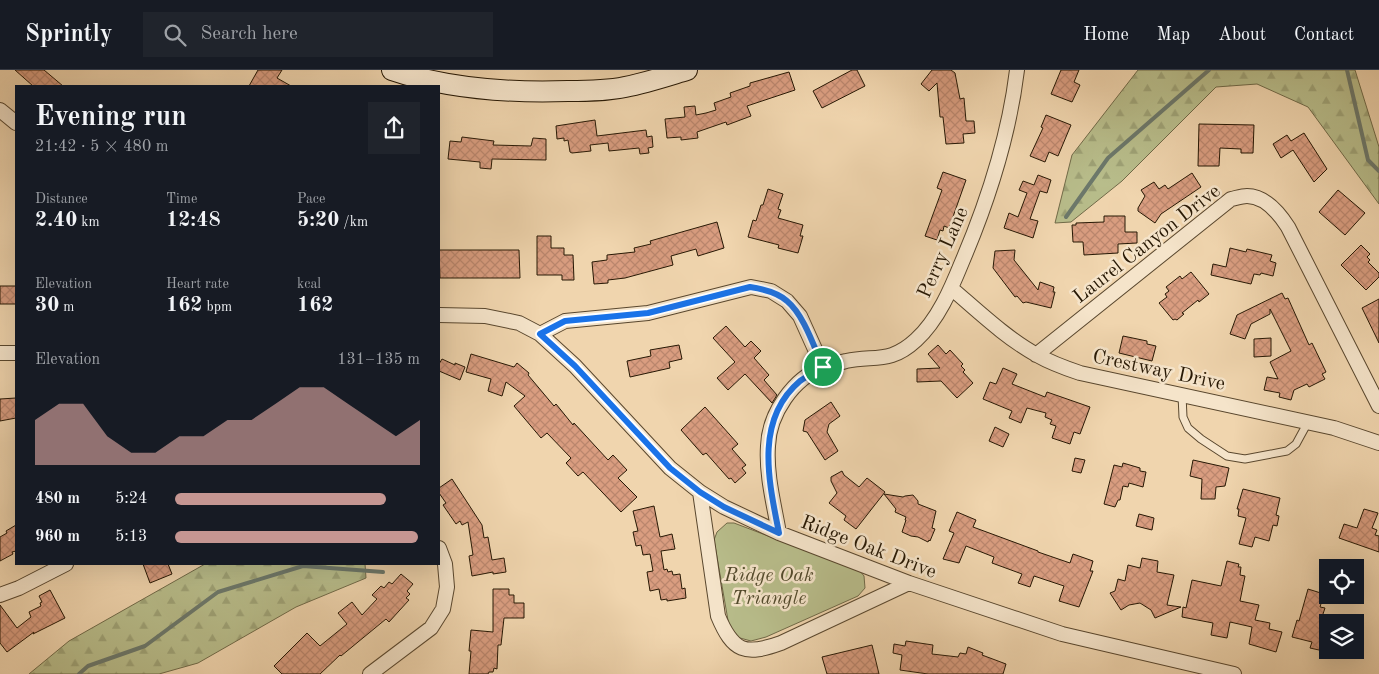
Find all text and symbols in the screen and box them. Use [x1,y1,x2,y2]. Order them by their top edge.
search box [143,12,493,57]
icon: search [161,21,189,49]
text: Sprintly [25,23,113,47]
text: Search here [201,25,298,44]
text: Home [1083,26,1129,44]
text: Map [1157,26,1190,44]
text: About [1218,26,1266,44]
text: Contact [1294,26,1354,44]
button: share [368,102,420,154]
text: Evening run [35,104,187,132]
text: 21:42 · 5 × 480 m [35,139,168,155]
street label: Laurel Canyon Drive [1070,181,1224,308]
text: Distance [35,192,88,206]
text: Time [166,192,197,206]
text: Pace [297,192,325,206]
street label: Perry Lane [915,204,973,301]
text: 2.40 [35,210,77,231]
text: 12:48 [166,210,221,231]
text: 5:20 [297,210,339,231]
text: km [77,215,100,229]
text: /km [339,215,368,229]
text: Elevation [35,277,92,291]
text: Heart rate [166,277,229,291]
text: kcal [297,277,321,291]
text: 30 [35,295,59,316]
text: 162 [166,295,203,316]
text: 162 [297,295,334,316]
text: m [59,300,74,314]
text: bpm [203,300,232,314]
pin [802,346,844,388]
street label: Crestway Drive [1090,347,1227,395]
text: Elevation [35,352,100,368]
text: 131–135 m [337,352,420,368]
icon: arrive [809,353,837,381]
text: 480 m [35,491,80,507]
text: 5:24 [115,491,147,507]
street label: Ridge Oak Drive [798,513,939,583]
text: 960 m [35,529,80,545]
text: 5:13 [115,529,147,545]
map controls [1319,559,1364,659]
button: locate [1319,559,1364,604]
park label: Ridge Oak Triangle [723,566,814,609]
button: layers [1319,614,1364,659]

